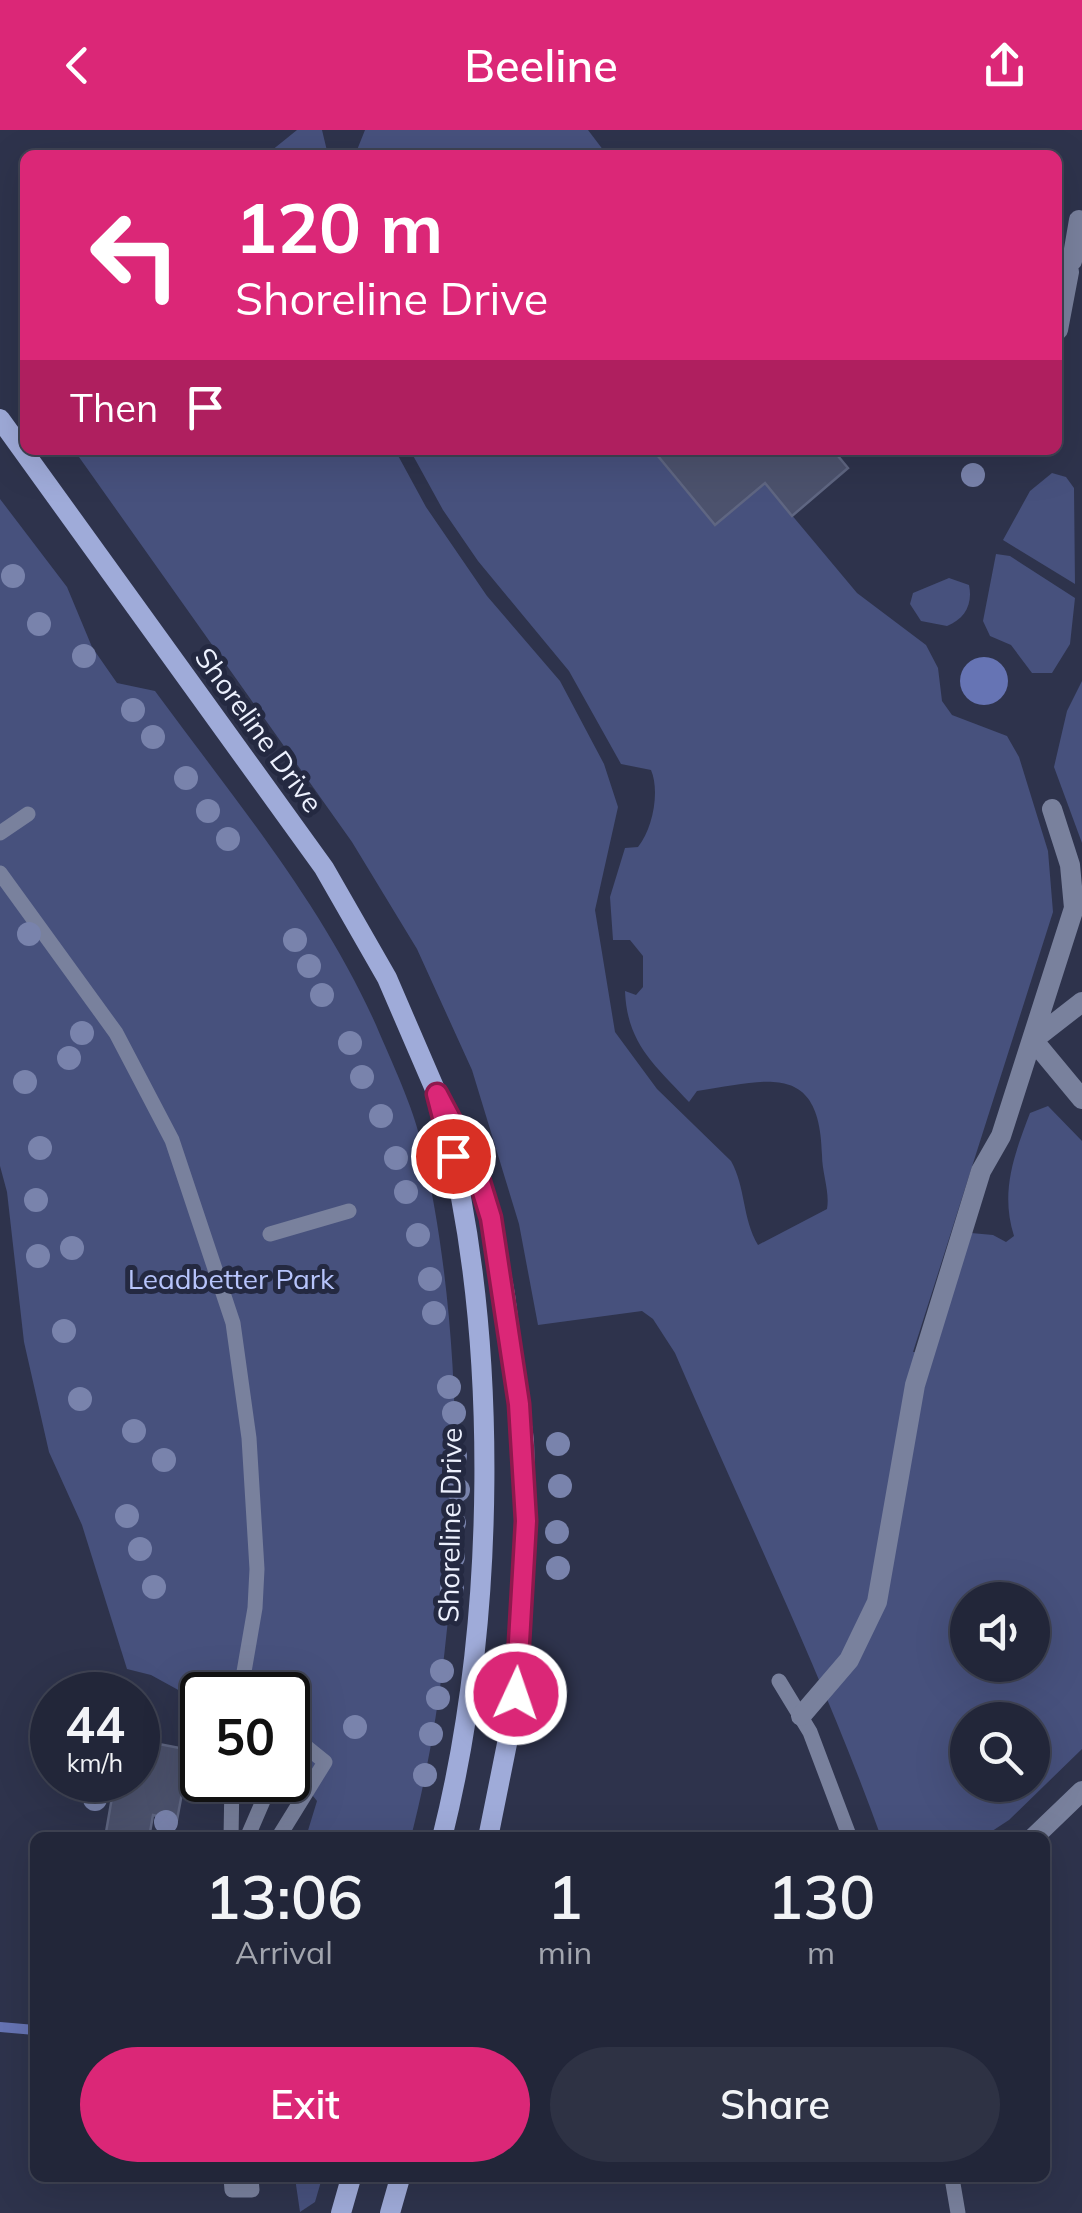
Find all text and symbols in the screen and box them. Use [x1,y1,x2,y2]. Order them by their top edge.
text: Beeline [464,37,618,93]
icon: back [50,38,105,93]
icon: share [977,38,1032,93]
text: 120 m [235,183,443,271]
icon: left [70,190,200,320]
text: Shoreline Drive [235,270,548,326]
icon: arrive [178,380,233,435]
text: Then [70,384,158,432]
street label: Shoreline Drive [188,641,331,819]
pin [411,1114,496,1199]
icon: arrive [426,1129,481,1184]
park label: Leadbetter Park [128,1261,335,1296]
street label: Shoreline Drive [430,1427,469,1623]
map controls [950,1582,1050,1802]
button: sound [950,1582,1050,1682]
position arrow [464,1642,568,1746]
speed limit sign: 50 [180,1672,310,1802]
text: 44 [65,1693,125,1756]
button: search [950,1702,1050,1802]
text: km/h [67,1747,123,1778]
text: 13:06 [205,1859,363,1934]
text: 1 [547,1859,583,1934]
text: 130 [767,1859,875,1934]
text: Arrival [235,1932,333,1972]
text: min [538,1932,592,1972]
text: m [807,1932,835,1972]
button: Exit [80,2047,530,2162]
button: Share [550,2047,1000,2162]

